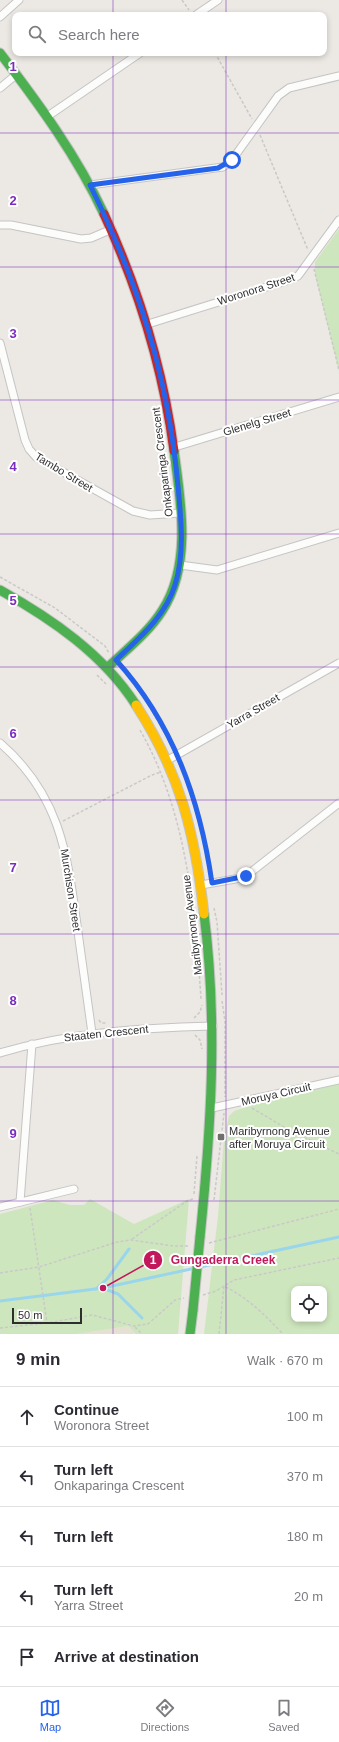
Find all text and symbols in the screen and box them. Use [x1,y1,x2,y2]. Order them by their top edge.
search box [12,12,327,56]
icon: search [26,23,48,45]
text: Search here [58,26,140,43]
text: 1 [9,59,17,74]
route start [223,151,241,169]
text: 2 [9,193,17,208]
street label: Woronora Street [216,271,296,307]
text: 3 [9,326,17,341]
street label: Glenelg Street [222,406,292,438]
street label: Onkaparinga Crescent [149,407,175,517]
street label: Tambo Street [33,450,95,494]
text: 4 [9,459,17,474]
text: 5 [9,593,17,608]
street label: Yarra Street [225,691,281,731]
text: 6 [9,726,17,741]
street label: Murchison Street [59,848,83,932]
text: 7 [9,860,17,875]
route end [237,867,255,885]
street label: Maribyrnong Avenue [180,874,204,976]
text: 8 [9,993,17,1008]
street label: Staaten Crescent [63,1023,149,1043]
street label: Moruya Circuit [240,1080,312,1108]
place label: Maribyrnong Avenue after Moruya Circuit [229,1125,330,1150]
text: 9 [9,1126,17,1141]
marker: Maribyrnong Avenue after Moruya Circuit [216,1132,226,1142]
callout: Gungaderra Creek [143,1248,283,1272]
text: 1 [150,1253,157,1267]
text: Gungaderra Creek [171,1253,276,1267]
map controls [291,1286,327,1322]
button: locate [291,1286,327,1322]
scale bar [12,1306,82,1325]
text: 50 m [18,1309,42,1321]
text: 9 min [16,1350,60,1369]
text: Walk · 670 m [247,1353,323,1368]
text: Continue [54,1401,119,1418]
icon: ahead [16,1406,38,1428]
text: 100 m [287,1409,323,1424]
text: Woronora Street [54,1418,149,1433]
text: Turn left [54,1461,113,1478]
icon: left [16,1466,38,1488]
text: 370 m [287,1469,323,1484]
text: Onkaparinga Crescent [54,1478,184,1493]
icon: left [16,1526,38,1548]
text: Turn left [54,1528,113,1545]
text: 180 m [287,1529,323,1544]
text: Turn left [54,1581,113,1598]
icon: left [16,1586,38,1608]
text: 20 m [294,1589,323,1604]
text: Yarra Street [54,1598,123,1613]
icon: arrive [16,1646,38,1668]
text: Arrive at destination [54,1648,199,1665]
tab: Map [39,1697,61,1733]
tab: Directions [140,1697,189,1733]
tab: Saved [268,1697,299,1733]

